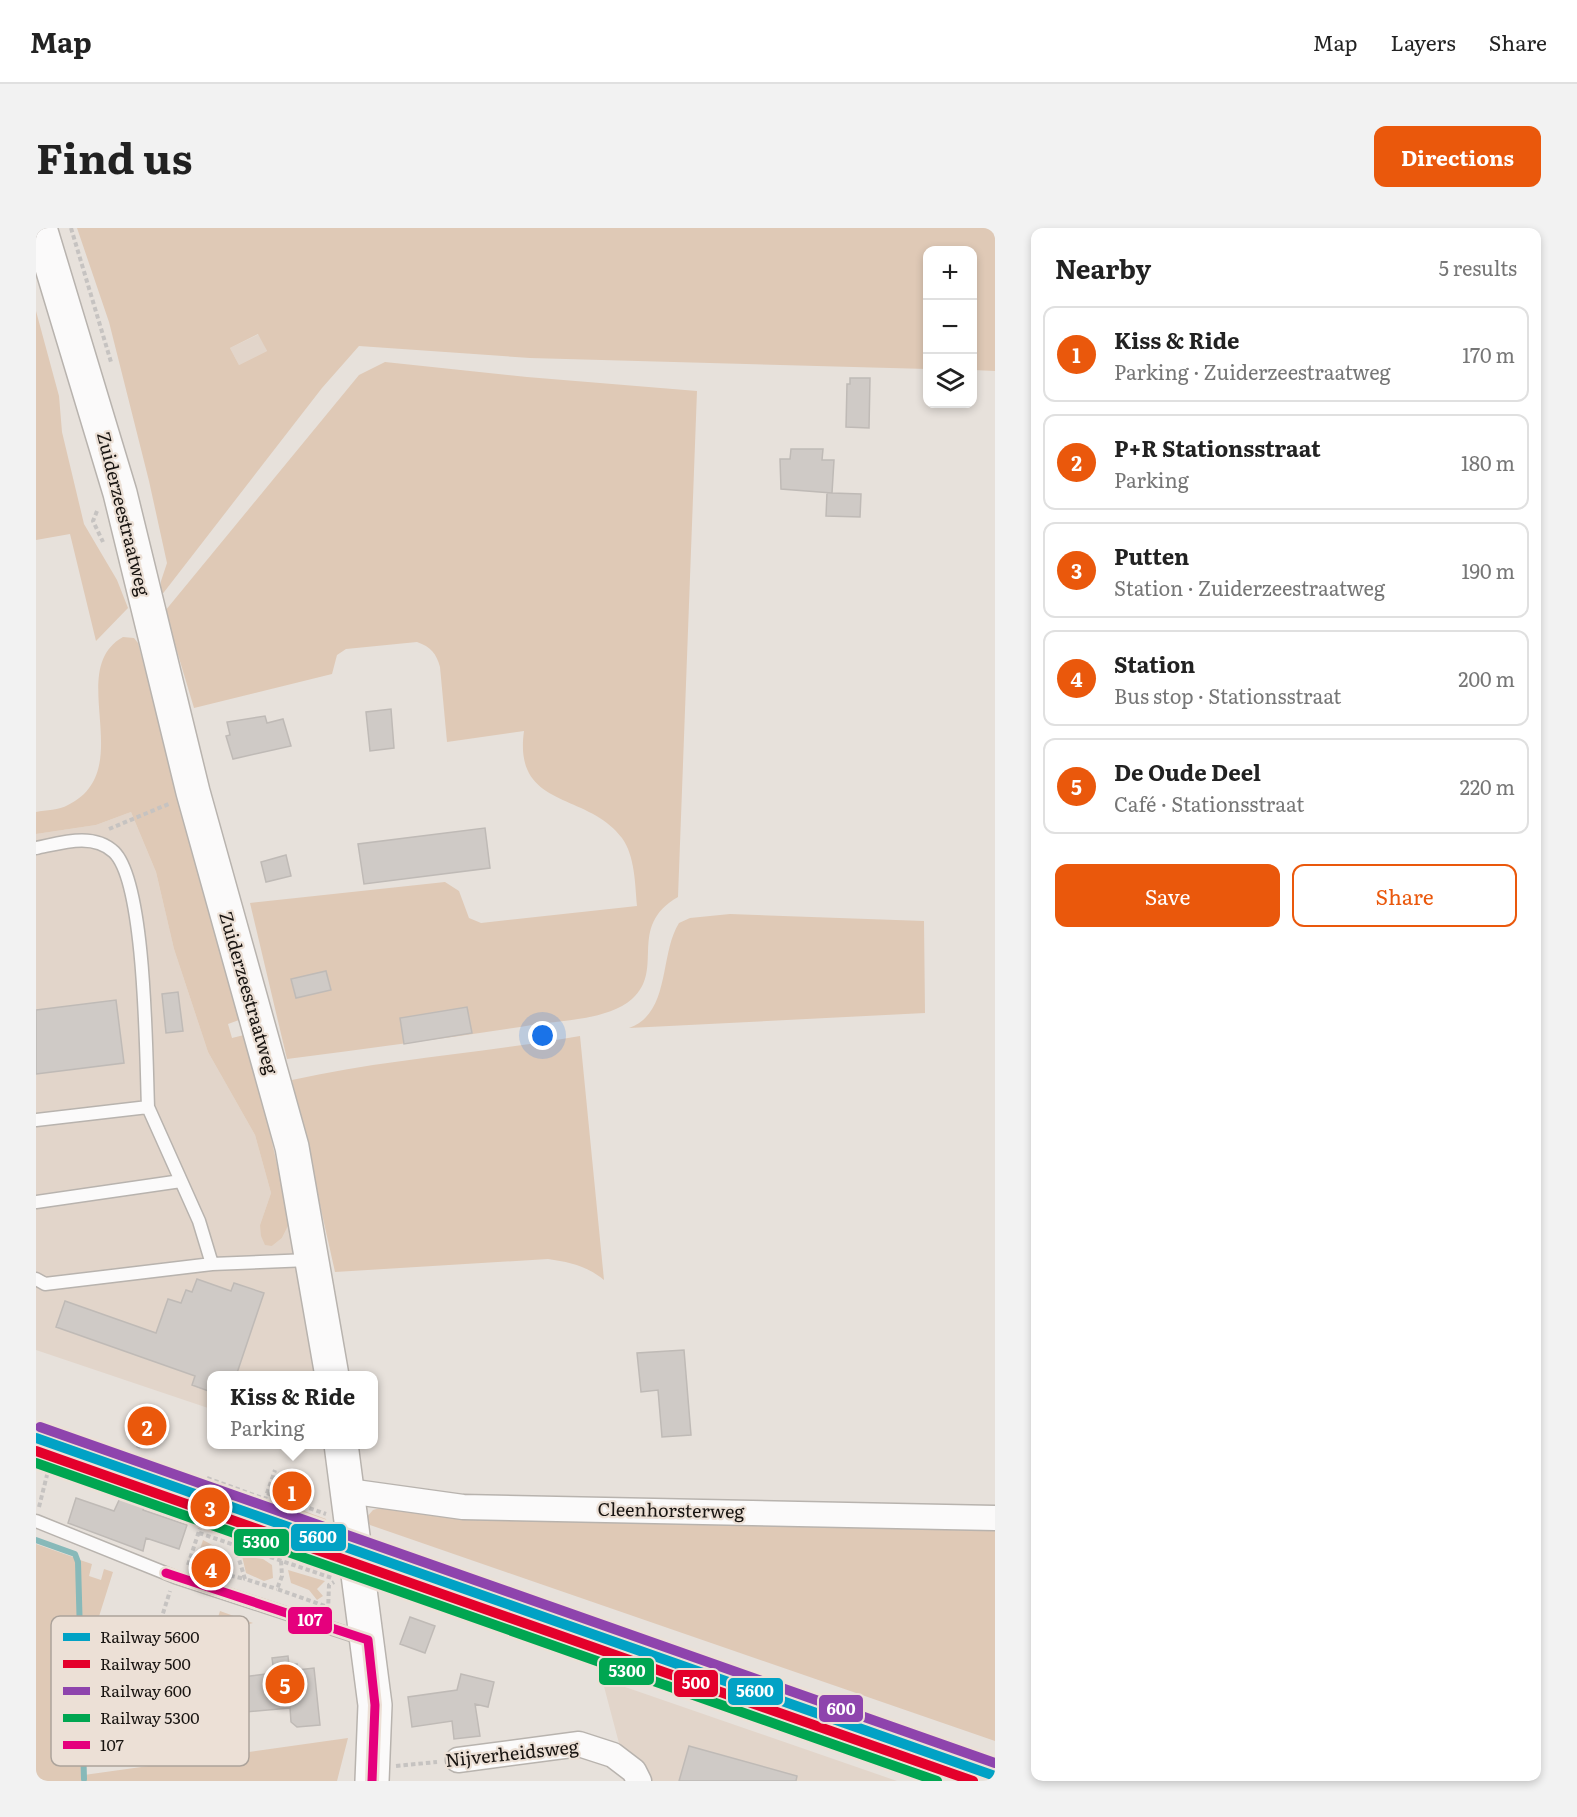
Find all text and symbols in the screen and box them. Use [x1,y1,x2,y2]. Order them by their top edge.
text: Map [30,20,92,62]
text: Map [1313,26,1358,57]
text: Layers [1391,26,1456,57]
text: Share [1489,26,1547,57]
text: Find us [36,125,193,187]
button: Directions [1374,126,1541,187]
map controls [923,246,977,408]
button: + [923,246,977,300]
text: Nearby [1055,248,1151,287]
text: 5 results [1439,252,1517,282]
button: − [923,300,977,354]
text: Kiss & Ride [1114,323,1240,356]
text: 1 [1072,339,1081,369]
text: 170 m [1462,339,1515,369]
button: layers [923,354,977,408]
text: Parking · Zuiderzeestraatweg [1114,356,1391,386]
street label: Zuiderzeestraatweg [91,429,158,600]
text: P+R Stationsstraat [1114,431,1321,464]
text: 2 [1071,447,1082,477]
text: 180 m [1461,447,1515,477]
text: Parking [1114,464,1189,494]
text: Putten [1114,539,1189,572]
text: 3 [1071,555,1082,585]
text: 190 m [1461,555,1515,585]
text: Station · Zuiderzeestraatweg [1114,572,1385,602]
text: Station [1114,647,1195,680]
text: 4 [1070,663,1083,693]
text: 200 m [1458,663,1515,693]
text: Bus stop · Stationsstraat [1114,680,1341,710]
text: De Oude Deel [1114,755,1261,788]
text: 5 [1071,771,1082,801]
text: 220 m [1460,771,1515,801]
text: Café · Stationsstraat [1114,788,1304,818]
button: Save [1055,864,1280,927]
button: Share [1292,864,1517,927]
street label: Zuiderzeestraatweg [213,908,286,1078]
your location [528,1021,557,1050]
popup [207,1371,378,1449]
text: Kiss & Ride [230,1379,355,1412]
pin: 2 [128,1404,166,1448]
text: Parking [230,1412,305,1442]
pin: 1 [272,1468,312,1514]
pin: 3 [190,1484,230,1530]
street label: Cleenhorsterweg [597,1495,746,1524]
line badge: 5600 [290,1523,347,1552]
text: 5600 [299,1524,337,1548]
line badge: 5300 [233,1528,290,1557]
text: 5300 [242,1529,280,1553]
pin: 4 [192,1546,231,1590]
line badge: 107 [287,1606,333,1635]
text: 107 [297,1607,323,1631]
legend [51,1616,249,1766]
text: Railway 5600 [100,1624,199,1648]
text: Railway 500 [100,1651,191,1675]
line badge: 5300 [598,1657,655,1686]
text: 5300 [608,1658,646,1682]
pin: 5 [266,1662,304,1706]
line badge: 500 [673,1669,719,1698]
text: 500 [682,1670,710,1694]
line badge: 5600 [727,1677,784,1706]
text: Railway 600 [100,1678,191,1702]
text: 5600 [736,1678,774,1702]
line badge: 600 [818,1694,864,1723]
text: 600 [826,1696,856,1720]
text: Railway 5300 [100,1705,200,1729]
text: 107 [100,1732,124,1756]
street label: Nijverheidsweg [444,1732,581,1773]

